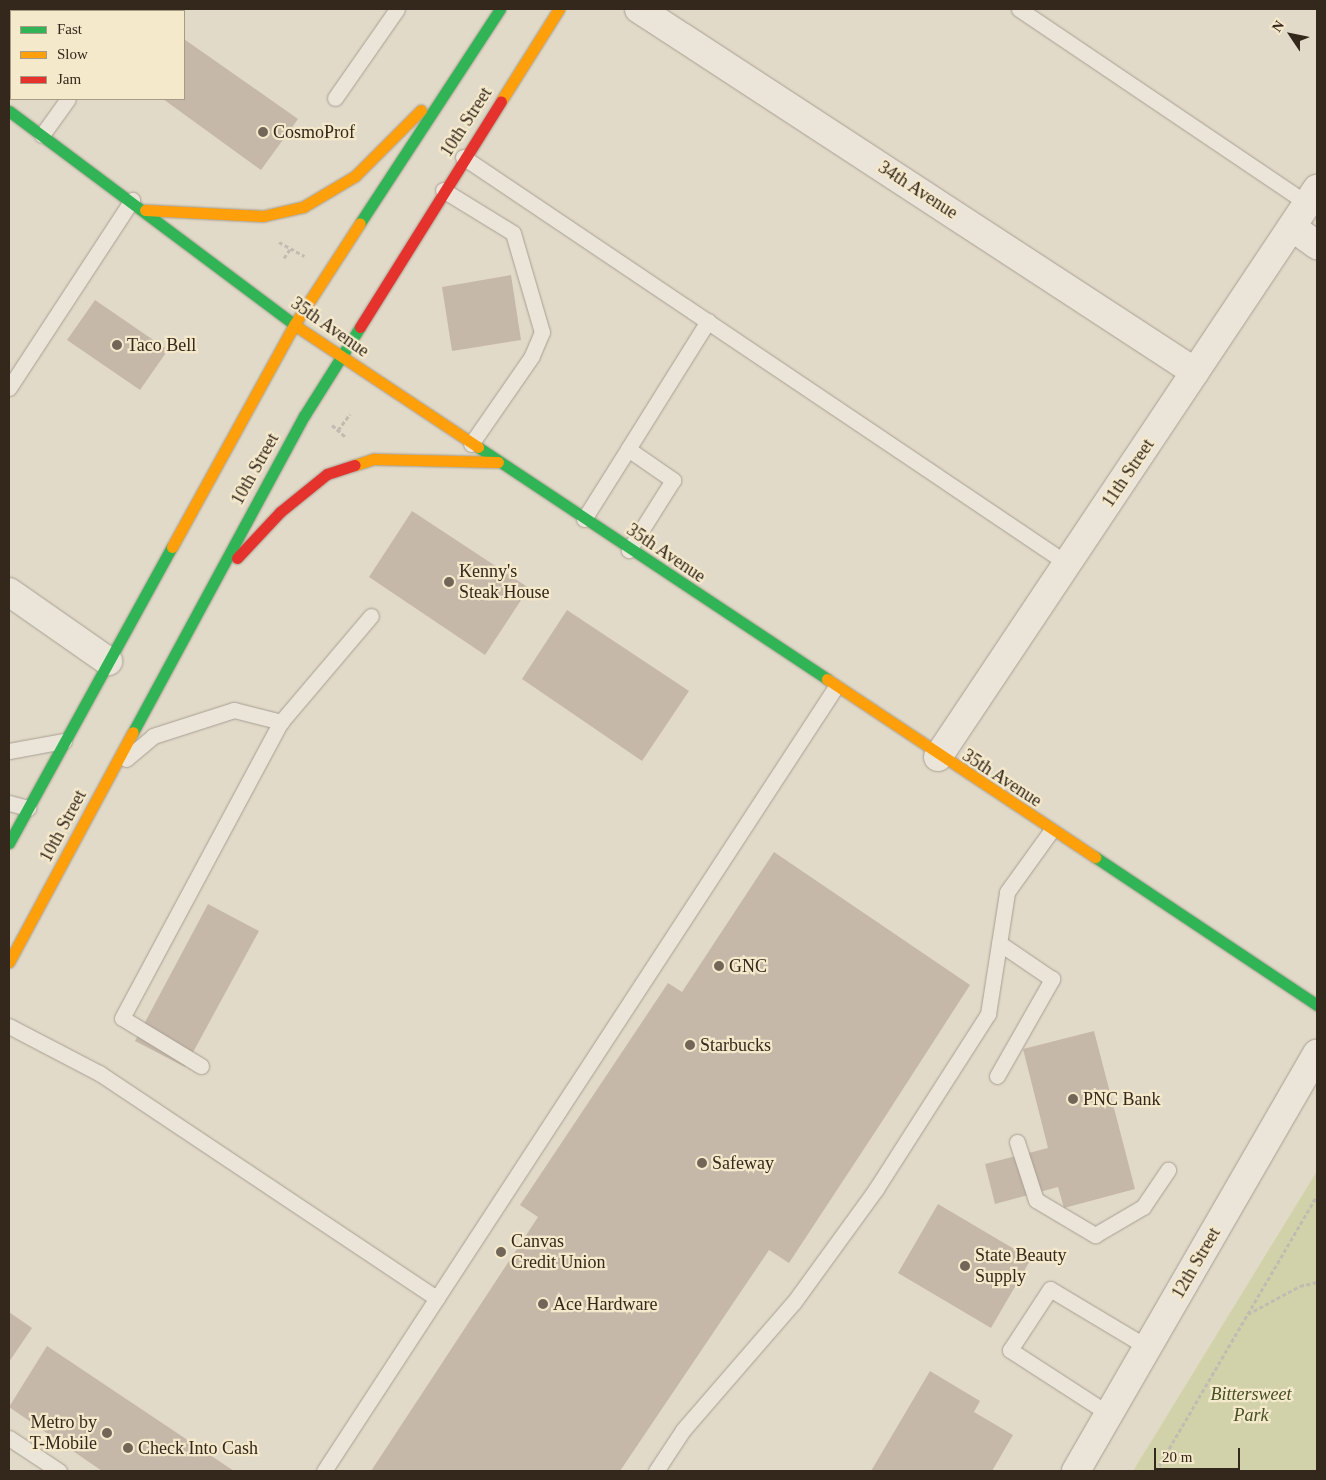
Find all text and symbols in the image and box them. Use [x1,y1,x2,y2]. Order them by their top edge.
legend [10,10,185,100]
north arrow [1266,10,1316,60]
text: N [1269,18,1287,35]
text: Fast [57,21,82,37]
text: Slow [57,46,88,62]
text: Jam [57,71,81,87]
street label: 10th Street [436,83,496,161]
place label: CosmoProf [273,121,355,143]
marker: CosmoProf [257,126,269,138]
street label: 34th Avenue [874,156,962,224]
street label: 35th Avenue [286,292,374,362]
place label: Taco Bell [127,334,196,356]
marker: Taco Bell [111,339,123,351]
street label: 10th Street [227,429,283,509]
street label: 11th Street [1097,435,1159,511]
street label: 35th Avenue [622,519,710,587]
place label: Kenny's Steak House [459,561,549,604]
marker: Kenny's Steak House [443,576,455,588]
street label: 35th Avenue [958,744,1046,812]
street label: 10th Street [35,786,91,866]
place label: GNC [729,955,767,977]
marker: GNC [713,960,725,972]
place label: Starbucks [700,1034,771,1056]
marker: Starbucks [684,1039,696,1051]
place label: PNC Bank [1083,1088,1161,1110]
marker: PNC Bank [1067,1093,1079,1105]
place label: Safeway [712,1152,774,1174]
marker: Safeway [696,1157,708,1169]
street label: 12th Street [1167,1224,1225,1302]
place label: Canvas Credit Union [511,1231,605,1274]
place label: State Beauty Supply [975,1245,1066,1288]
marker: Canvas Credit Union [495,1246,507,1258]
marker: State Beauty Supply [959,1260,971,1272]
place label: Ace Hardware [553,1293,657,1315]
marker: Ace Hardware [537,1298,549,1310]
park label: Bittersweet Park [1211,1384,1291,1426]
place label: Metro by T-Mobile [30,1412,97,1455]
marker: Metro by T-Mobile [101,1427,113,1439]
place label: Check Into Cash [138,1437,258,1459]
scale bar [1156,1438,1242,1470]
marker: Check Into Cash [122,1442,134,1454]
text: 20 m [1162,1449,1192,1465]

